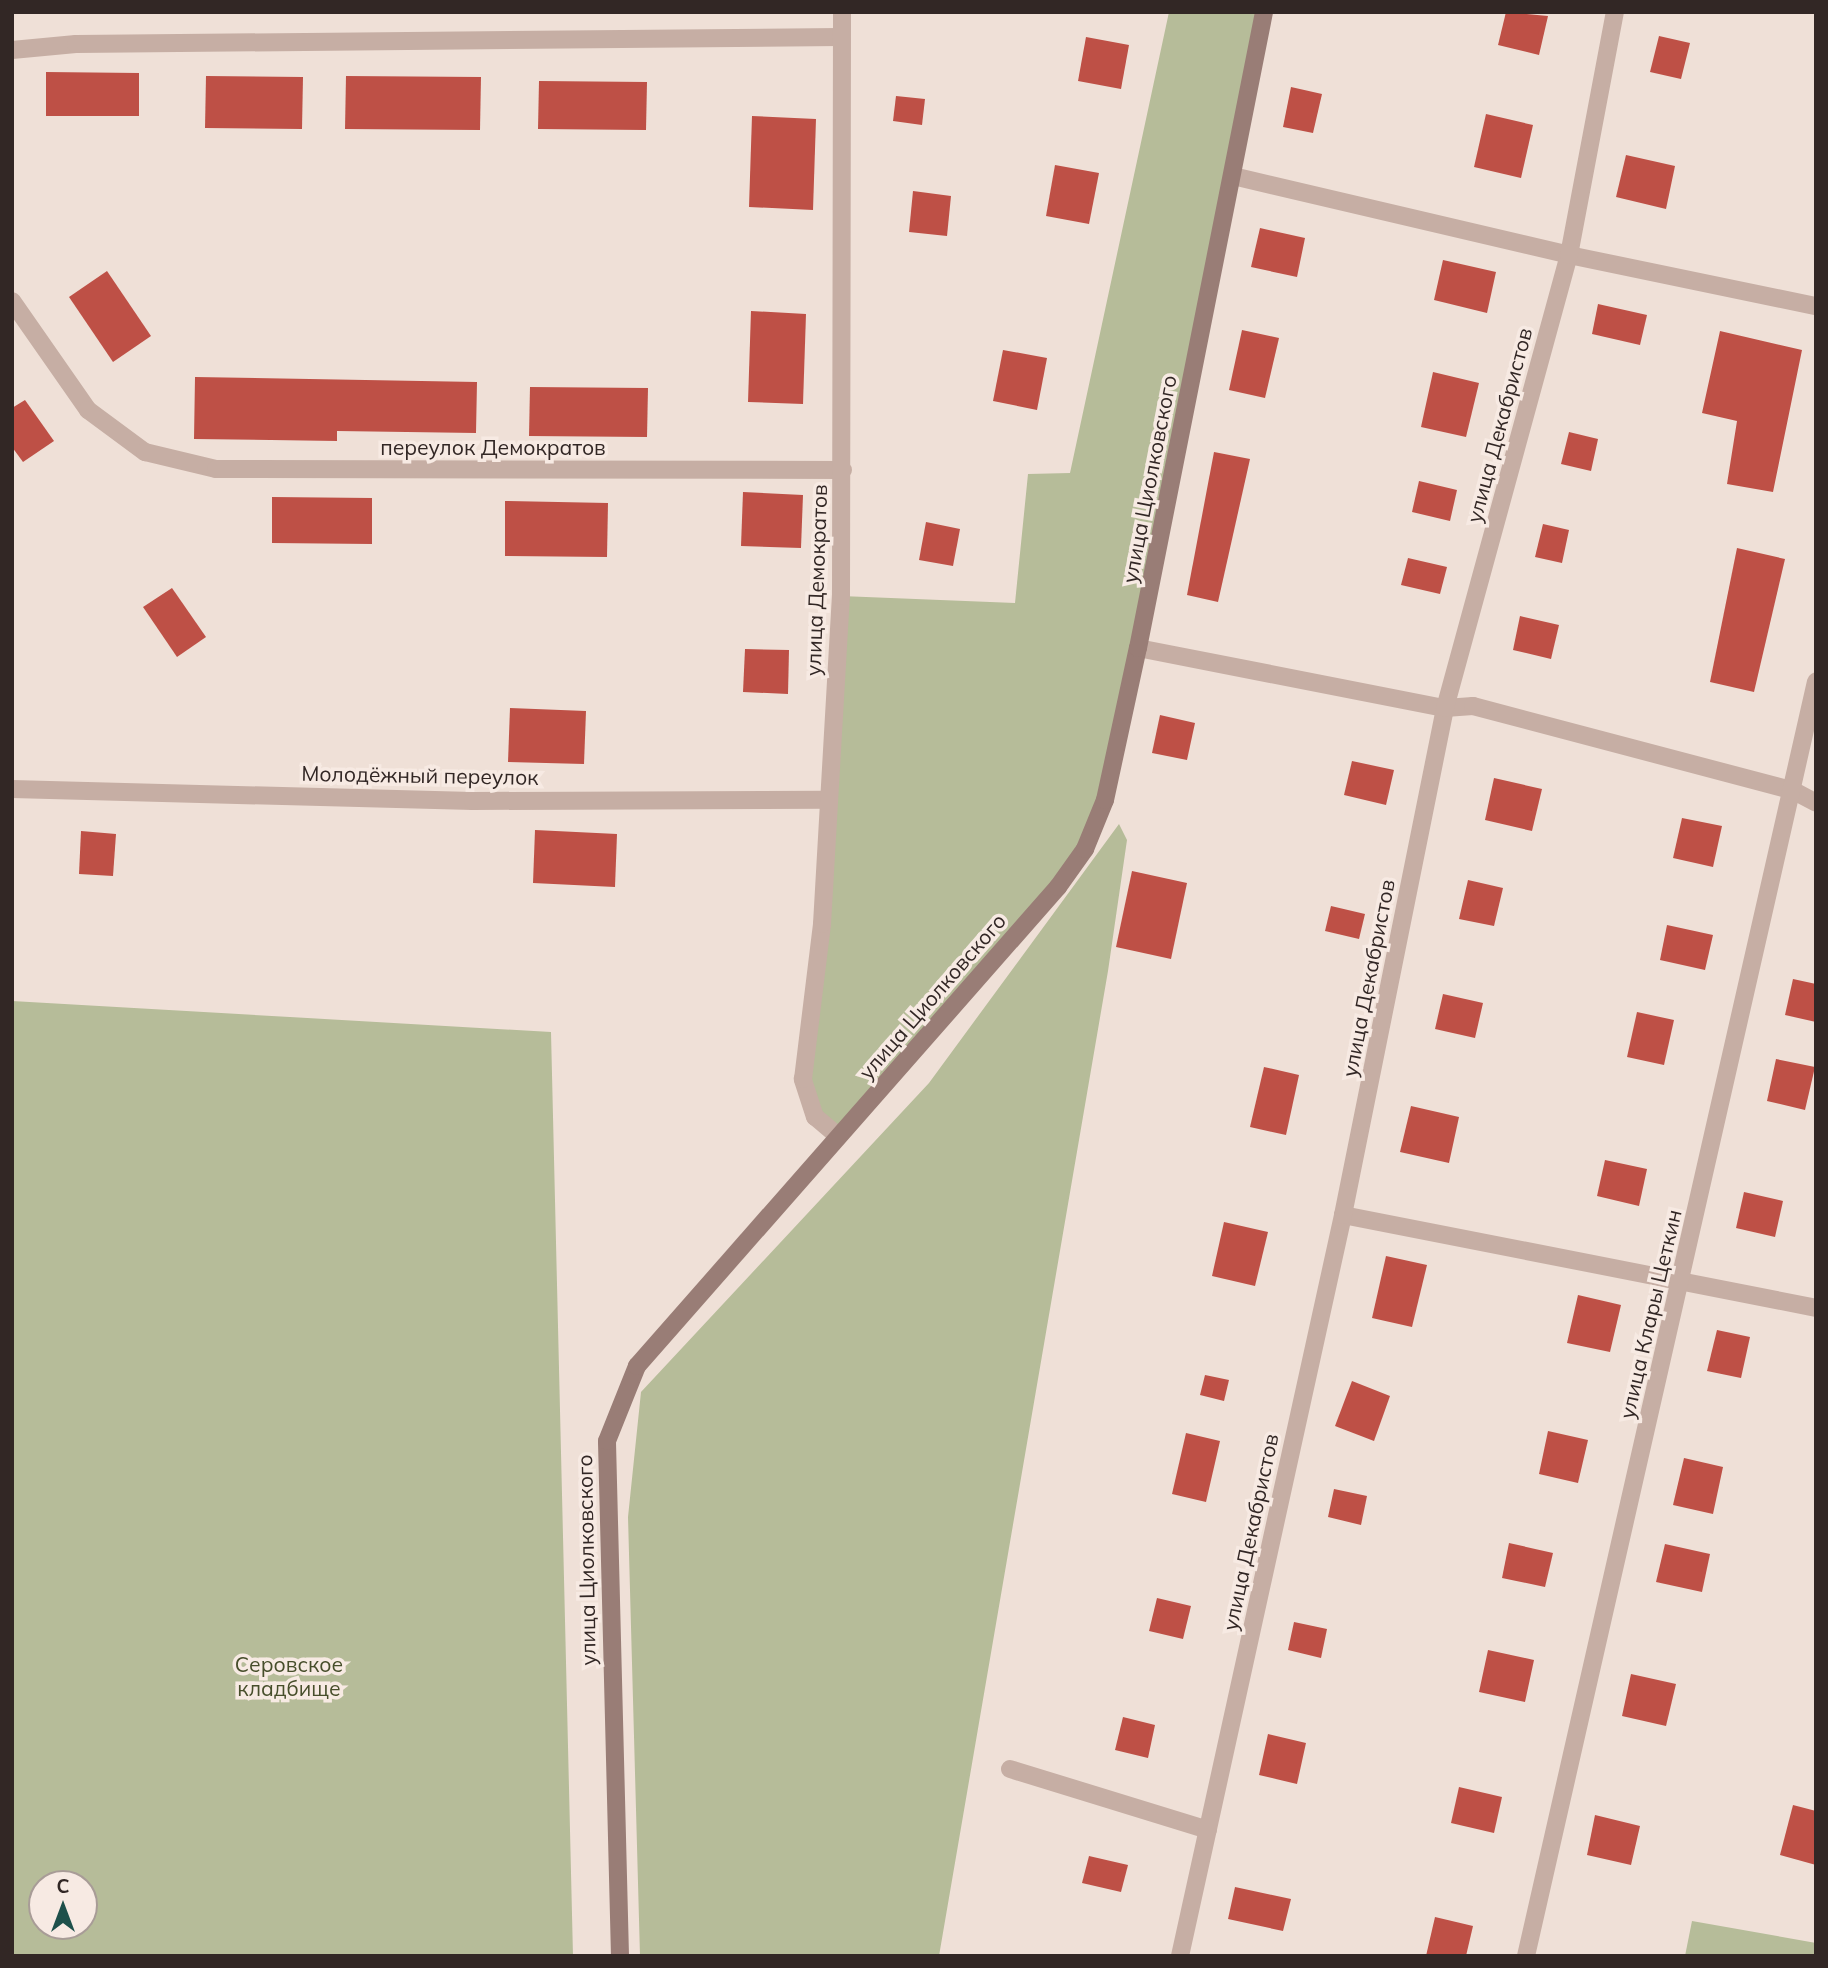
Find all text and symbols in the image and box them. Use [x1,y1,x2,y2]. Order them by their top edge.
street label: улица Декабристов [1461,325,1537,525]
street label: улица Циолковского [1116,373,1182,585]
street label: переулок Демократов [380,434,606,460]
street label: улица Демократов [800,484,832,676]
street label: Молодёжный переулок [301,760,539,790]
street label: улица Декабристов [1336,877,1400,1079]
street label: улица Циолковского [853,908,1011,1084]
street label: улица Клары Цеткин [1614,1207,1686,1421]
street label: улица Декабристов [1217,1431,1283,1633]
street label: улица Циолковского [572,1454,600,1666]
park label: Серовское кладбище [235,1651,343,1701]
north arrow [28,1870,98,1940]
text: С [56,1874,70,1898]

